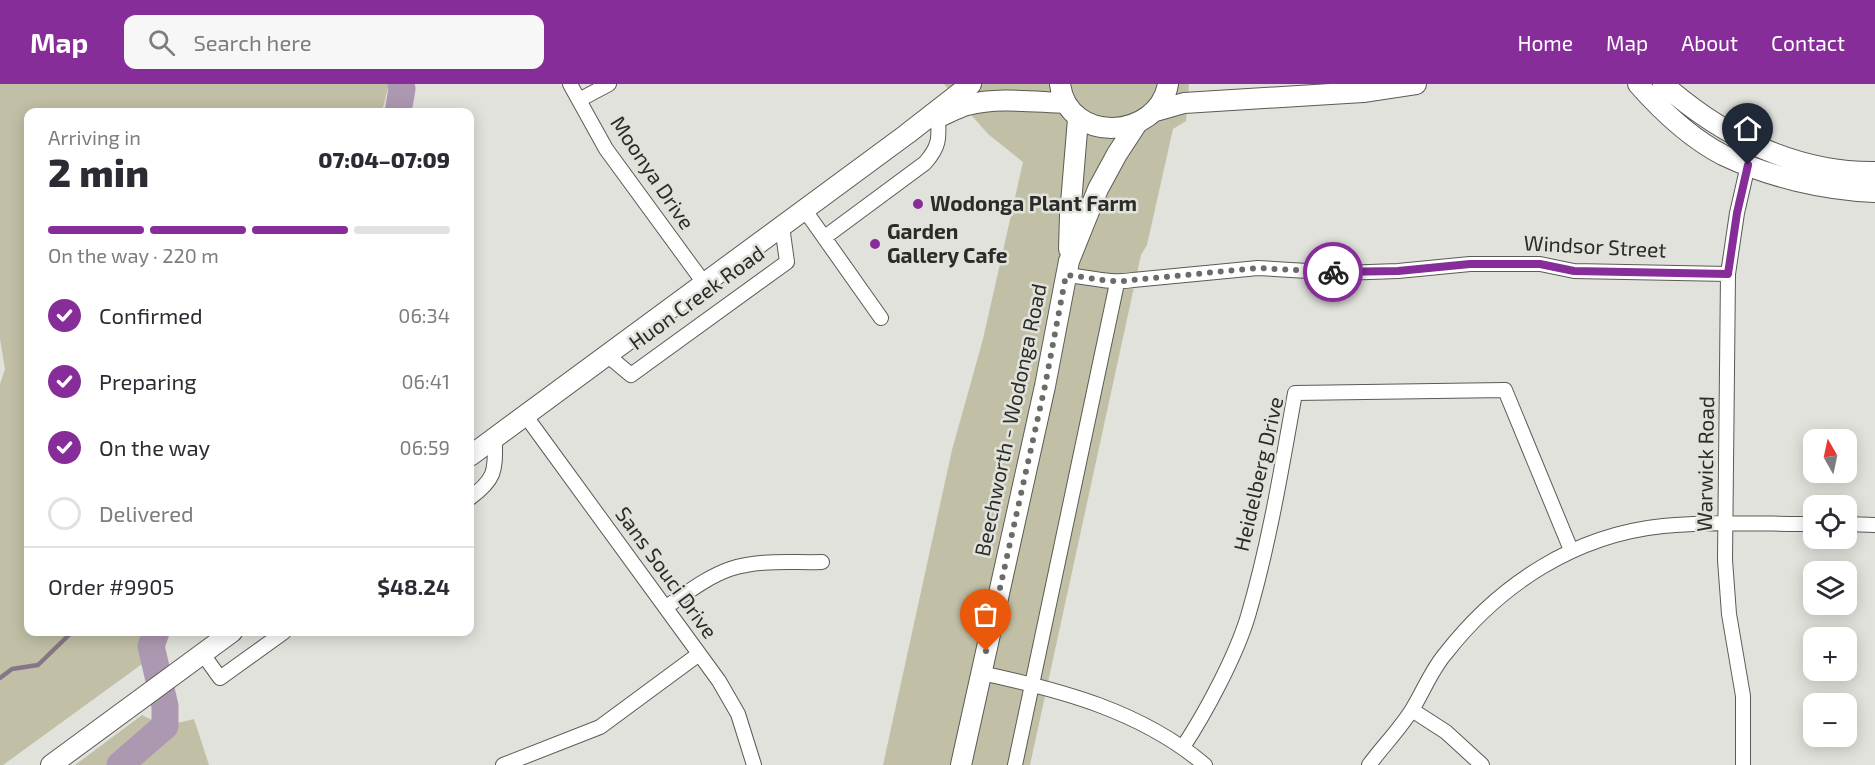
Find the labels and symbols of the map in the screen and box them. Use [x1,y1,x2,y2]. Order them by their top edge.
pin [1722,103,1773,165]
street label: Moonya Drive [606,111,700,234]
place label: Wodonga Plant Farm [930,190,1137,215]
marker: Wodonga Plant Farm [911,197,925,211]
place label: Garden Gallery Cafe [887,218,1008,268]
street label: Windsor Street [1523,229,1667,262]
marker: Garden Gallery Cafe [868,237,882,251]
street label: Huon Creek Road [624,239,769,354]
courier [1303,242,1363,302]
street label: Beechworth - Wodonga Road [968,281,1051,558]
street label: Heidelberg Drive [1228,394,1287,553]
street label: Warwick Road [1691,396,1718,532]
north arrow [1803,429,1857,483]
street label: Sans Souci Drive [611,501,723,643]
pin [960,589,1011,651]

